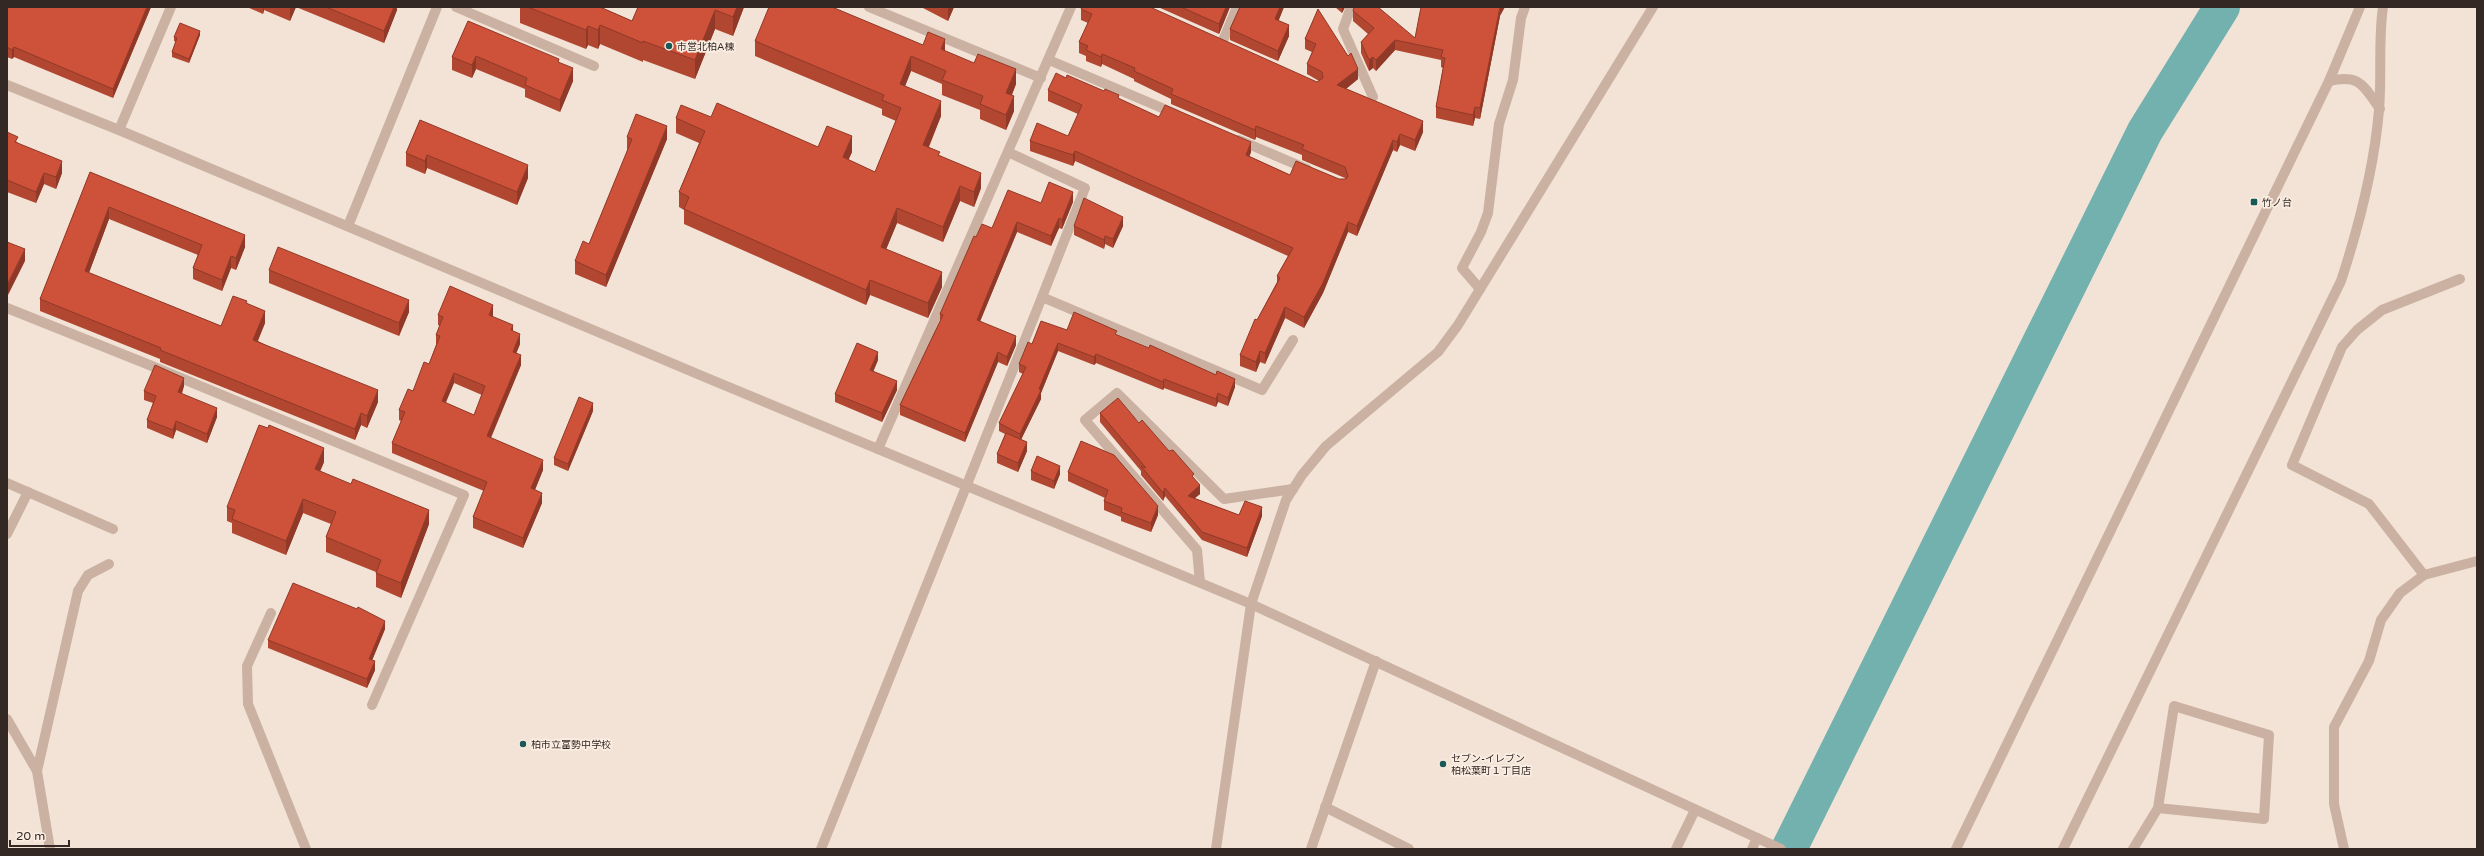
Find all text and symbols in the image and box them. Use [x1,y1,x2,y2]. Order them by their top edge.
marker: 市営北柏A棟 [664,41,674,51]
place label: 市営北柏A棟 [677,41,734,53]
marker: 竹ノ台 [2249,197,2259,207]
place label: 竹ノ台 [2262,197,2292,209]
marker: 柏市立富勢中学校 [518,739,528,749]
place label: 柏市立富勢中学校 [531,739,611,751]
place label: セブン-イレブン 柏松葉町１丁目店 [1451,753,1531,777]
marker: セブン-イレブン 柏松葉町１丁目店 [1438,759,1448,769]
scale bar [10,822,69,848]
text: 20 m [16,829,45,843]

